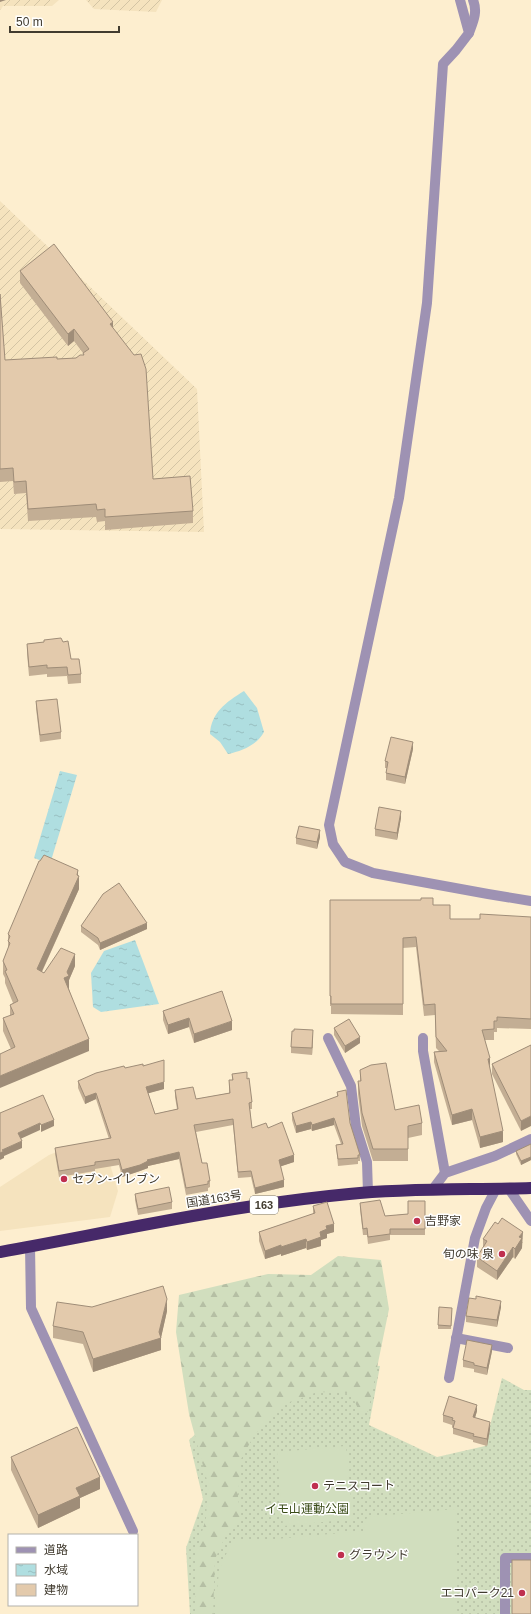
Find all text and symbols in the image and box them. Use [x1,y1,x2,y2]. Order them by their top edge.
scale bar [10,8,119,34]
text: 50 m [16,15,43,29]
place label: セブン-イレブン [72,1172,160,1186]
marker: セブン-イレブン [59,1174,69,1184]
street label: 国道163号 [185,1188,243,1210]
road number: 163 [250,1196,278,1214]
place label: 吉野家 [425,1214,461,1228]
marker: 吉野家 [412,1216,422,1226]
place label: 旬の味 泉 [443,1247,494,1261]
marker: 旬の味 泉 [497,1249,507,1259]
place label: テニスコート [323,1479,395,1493]
marker: テニスコート [310,1481,320,1491]
park label: イモ山運動公園 [265,1502,349,1516]
legend [8,1534,138,1606]
text: 道路 [44,1543,68,1557]
place label: グラウンド [349,1548,409,1562]
marker: グラウンド [336,1550,346,1560]
text: 水域 [44,1563,68,1577]
text: 建物 [44,1583,68,1597]
place label: エコパーク21 [441,1586,514,1600]
marker: エコパーク21 [517,1588,527,1598]

